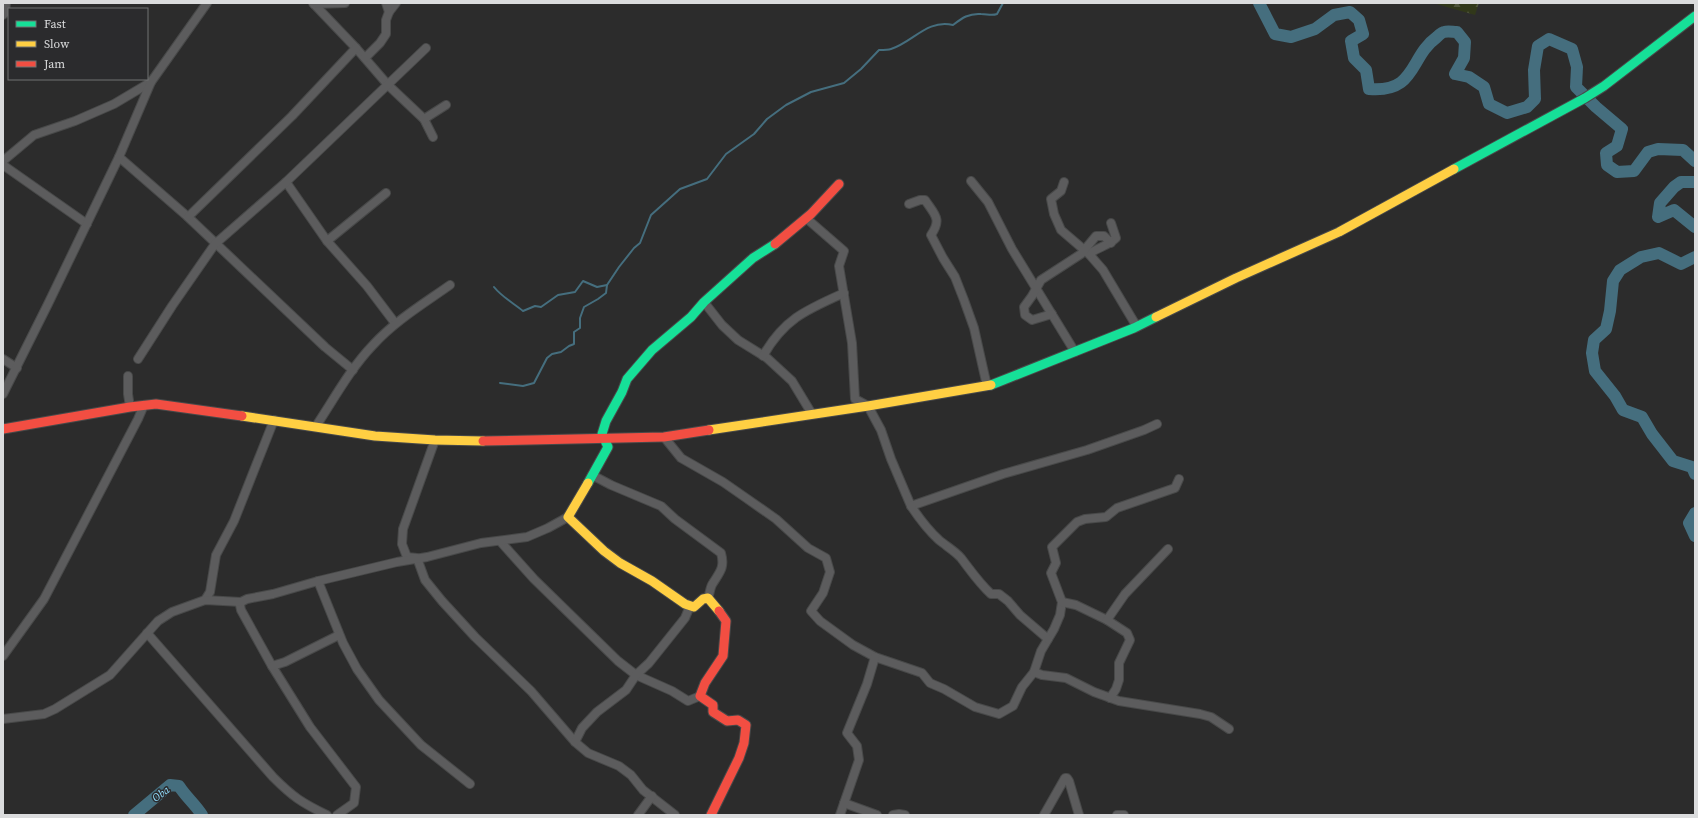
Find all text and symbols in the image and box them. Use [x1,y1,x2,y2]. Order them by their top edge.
legend [8,8,148,80]
text: Fast [44,16,66,32]
text: Slow [44,36,70,52]
text: Jam [43,56,65,72]
water label: Oba [149,782,173,805]

